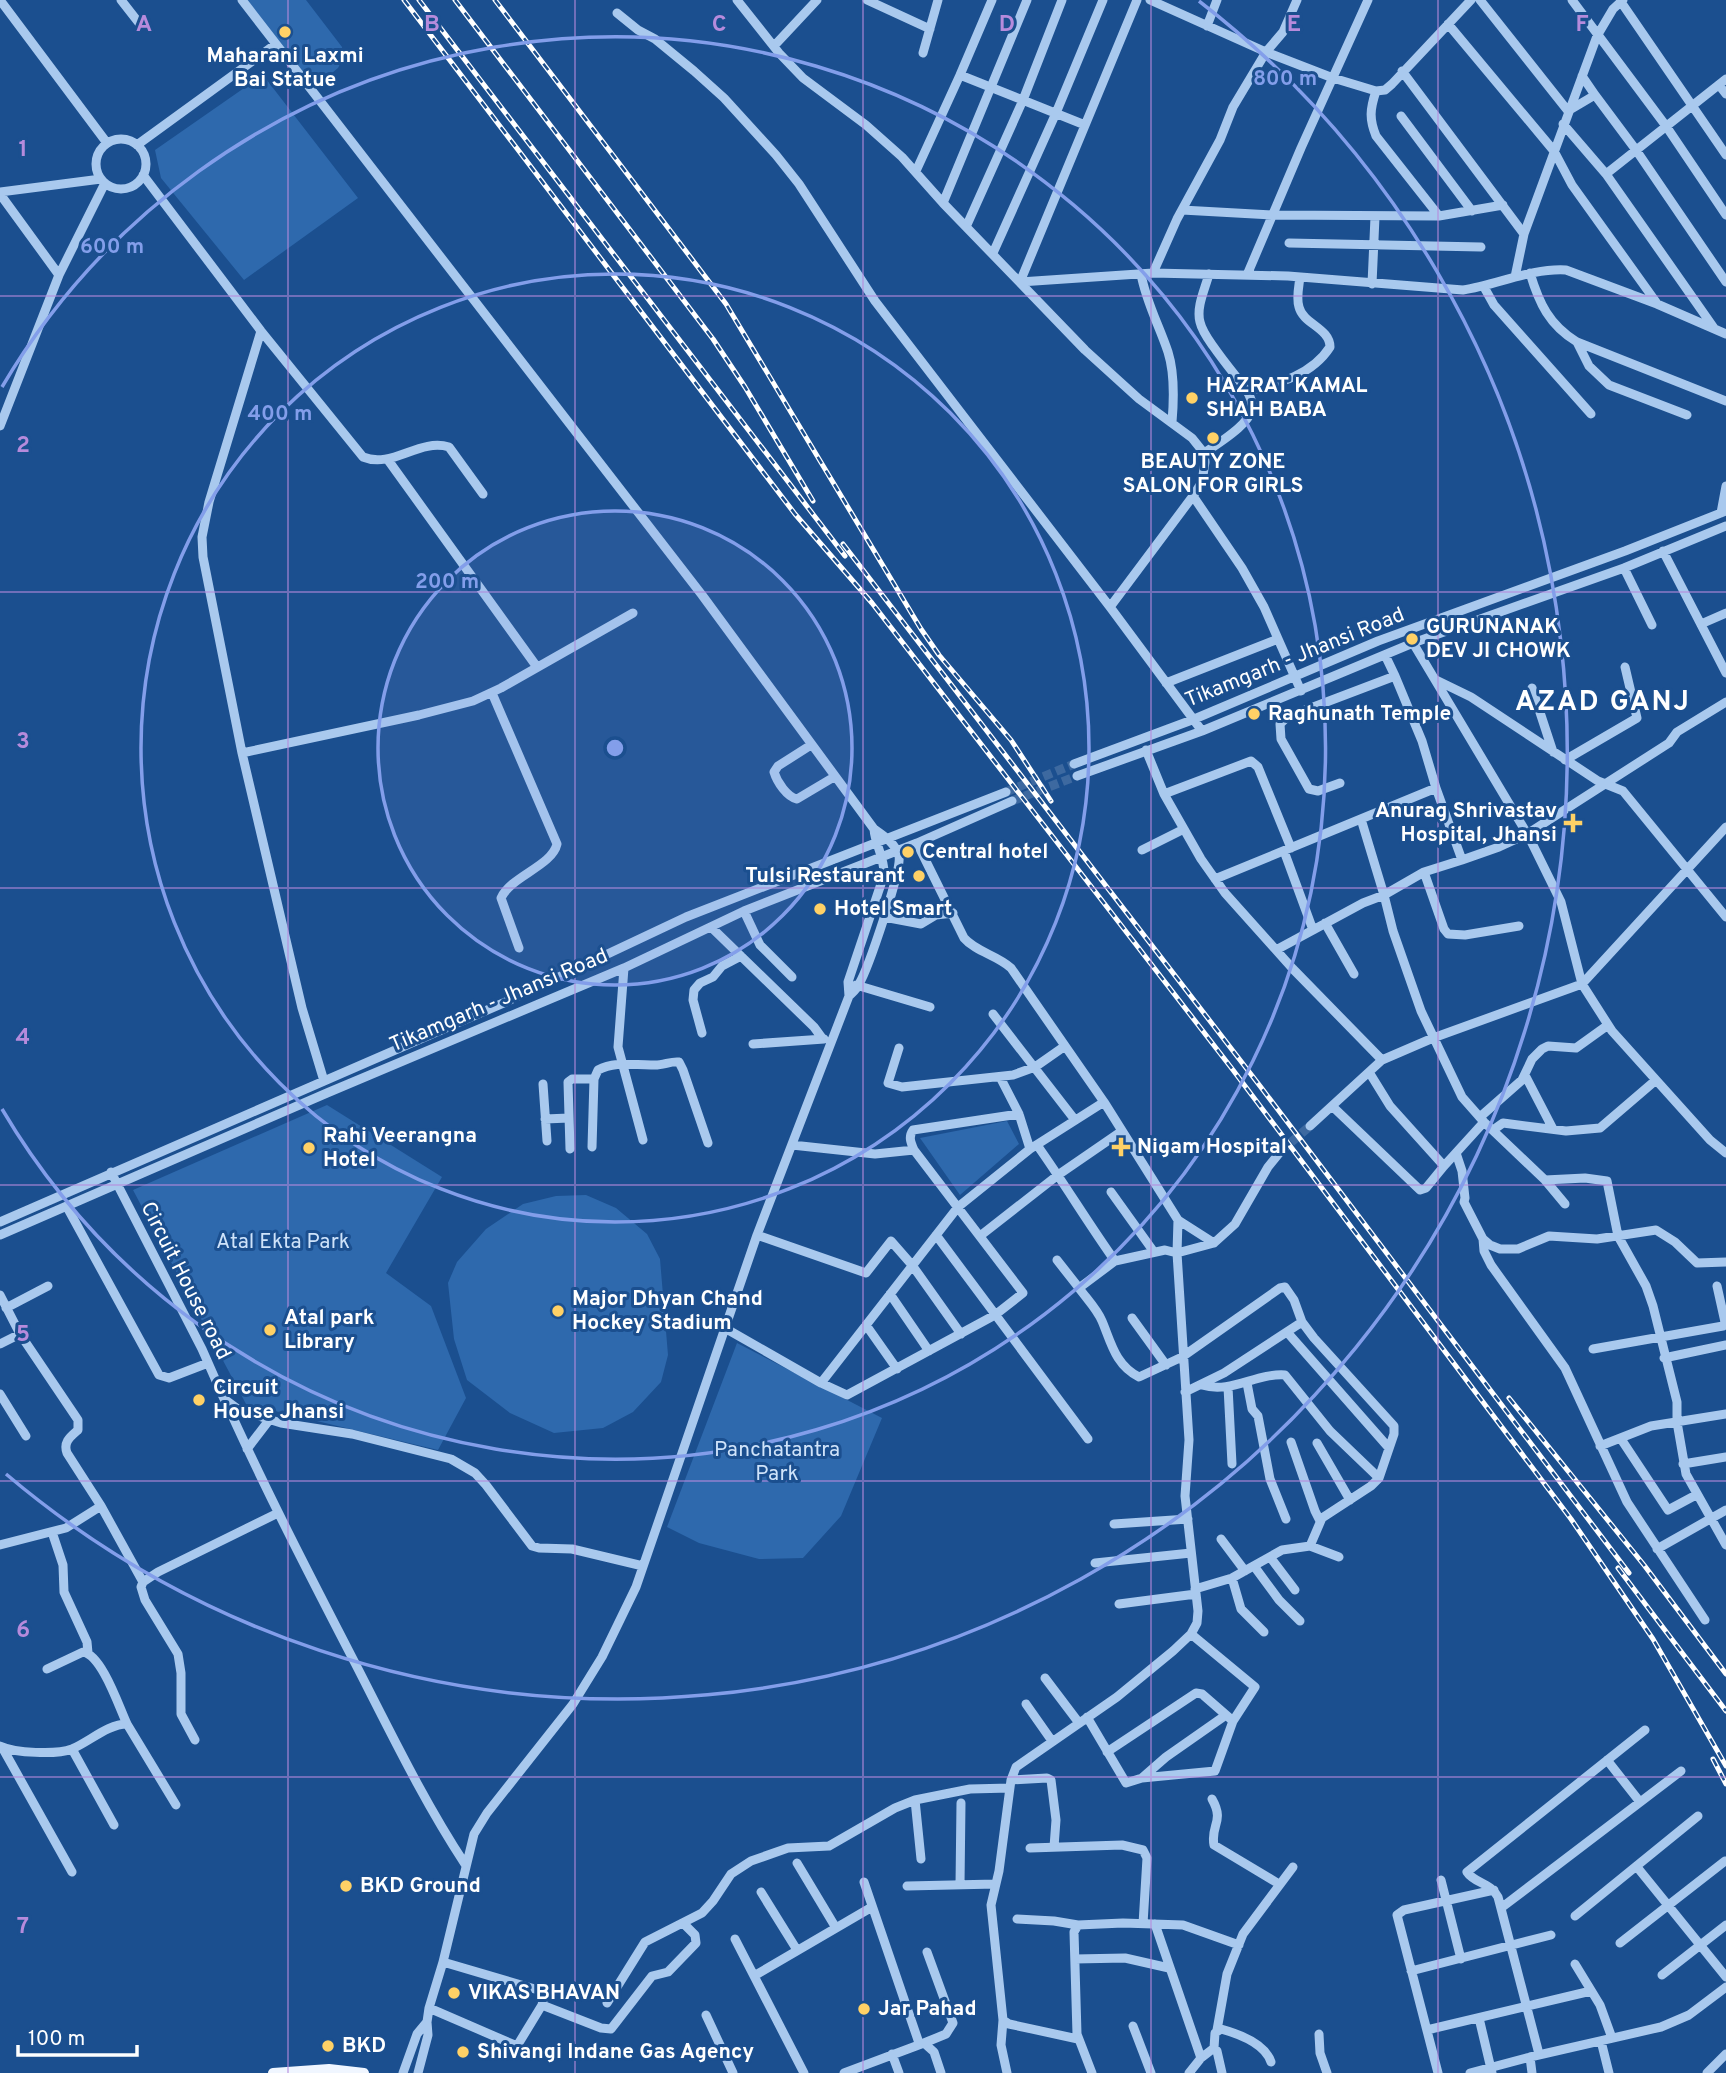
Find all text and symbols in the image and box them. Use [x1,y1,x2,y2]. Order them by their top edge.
text: A [136,11,152,40]
text: B [424,11,440,40]
text: C [712,11,726,40]
text: D [999,11,1015,40]
text: E [1287,11,1301,40]
text: F [1575,11,1589,40]
marker: Maharani Laxmi Bai Statue [277,24,293,40]
place label: Maharani Laxmi Bai Statue [206,43,364,94]
text: 800 m [1253,66,1317,93]
text: 1 [18,136,28,165]
text: 600 m [80,234,144,261]
place label: HAZRAT KAMAL SHAH BABA [1206,373,1368,424]
marker: HAZRAT KAMAL SHAH BABA [1184,390,1200,406]
text: 400 m [248,401,312,428]
marker: BEAUTY ZONE SALON FOR GIRLS [1205,430,1221,446]
text: 2 [16,432,30,461]
place label: BEAUTY ZONE SALON FOR GIRLS [1123,449,1303,500]
text: 200 m [415,569,479,596]
street label: Tikamgarh - Jhansi Road [1181,602,1409,714]
place label: GURUNANAK DEV JI CHOWK [1426,614,1571,665]
marker: GURUNANAK DEV JI CHOWK [1404,631,1420,647]
district label: AZAD GANJ [1515,685,1691,721]
place label: Raghunath Temple [1268,701,1451,728]
marker: Raghunath Temple [1246,706,1262,722]
text: 3 [16,728,30,757]
centre of rings [603,736,627,760]
place label: Anurag Shrivastav Hospital, Jhansi [1375,798,1557,849]
marker: Anurag Shrivastav Hospital, Jhansi [1563,813,1583,833]
place label: Central hotel [922,839,1048,866]
marker: Central hotel [900,844,916,860]
place label: Tulsi Restaurant [745,863,905,890]
marker: Tulsi Restaurant [911,868,927,884]
place label: Hotel Smart [834,896,952,923]
marker: Hotel Smart [812,901,828,917]
street label: Tikamgarh - Jhansi Road [386,943,612,1059]
text: 4 [16,1024,30,1053]
place label: Rahi Veerangna Hotel [323,1123,477,1174]
place label: Nigam Hospital [1137,1134,1287,1161]
marker: Nigam Hospital [1111,1137,1131,1157]
marker: Rahi Veerangna Hotel [301,1140,317,1156]
street label: Circuit House road [134,1197,236,1365]
park label: Atal Ekta Park [216,1229,350,1256]
place label: Major Dhyan Chand Hockey Stadium [572,1286,763,1337]
marker: Major Dhyan Chand Hockey Stadium [550,1303,566,1319]
place label: Atal park Library [284,1305,375,1356]
text: 5 [16,1321,30,1350]
marker: Atal park Library [262,1322,278,1338]
place label: Circuit House Jhansi [213,1375,344,1426]
marker: Circuit House Jhansi [191,1392,207,1408]
park label: Panchatantra Park [714,1437,840,1488]
text: 6 [16,1617,30,1646]
place label: BKD Ground [360,1873,481,1900]
marker: BKD Ground [338,1878,354,1894]
text: 7 [17,1913,29,1942]
place label: VIKAS BHAVAN [468,1980,620,2007]
marker: VIKAS BHAVAN [446,1985,462,2001]
place label: Jar Pahad [878,1996,977,2023]
marker: Jar Pahad [856,2001,872,2017]
scale bar [18,2014,136,2058]
text: 100 m [28,2026,85,2053]
place label: BKD [342,2033,386,2060]
marker: BKD [320,2038,336,2054]
place label: Shivangi Indane Gas Agency [477,2039,754,2066]
marker: Shivangi Indane Gas Agency [455,2044,471,2060]

